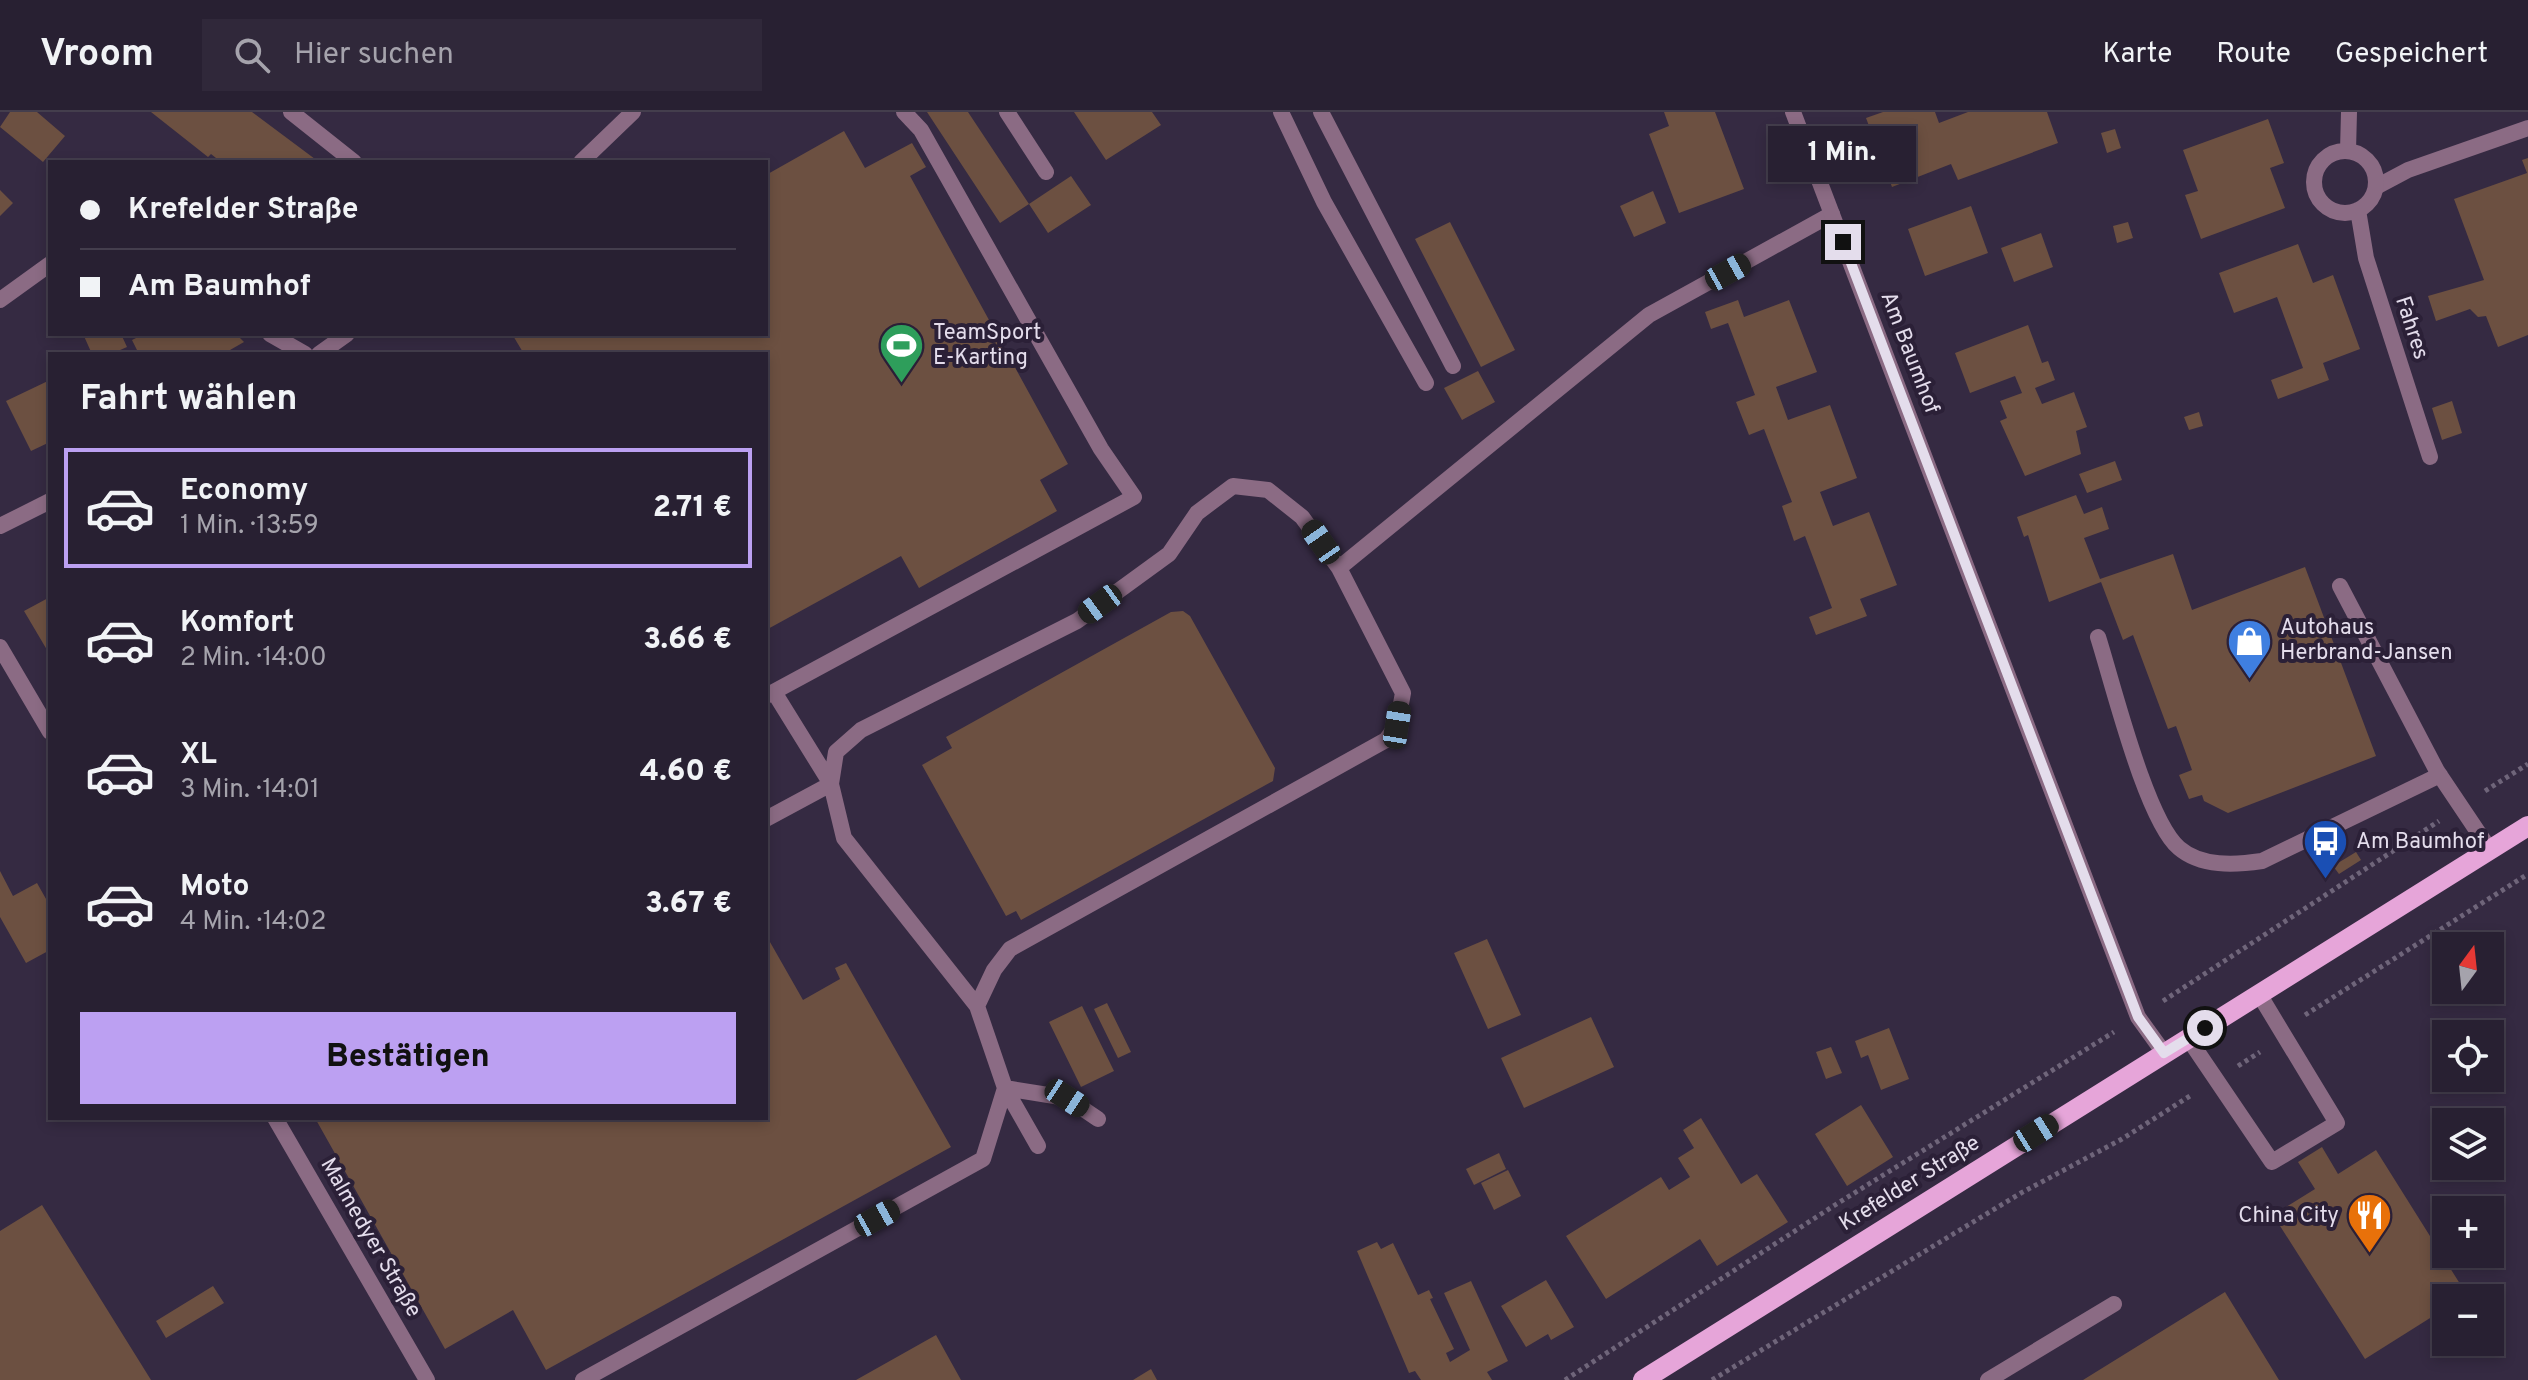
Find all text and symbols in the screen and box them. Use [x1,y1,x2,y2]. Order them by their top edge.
search box [202,19,762,91]
text: Vroom [40,31,154,80]
icon: search [230,33,274,77]
text: Hier suchen [294,37,454,74]
text: Karte [2102,37,2172,73]
text: Route [2216,37,2291,73]
text: Gespeichert [2335,37,2488,73]
callout: 1 Min. [1769,126,1917,182]
text: 1 Min. [1808,137,1876,170]
text: Krefelder Straße [128,192,358,229]
route end [1825,224,1861,260]
car [1701,250,1755,294]
text: Am Baumhof [128,269,311,306]
street label: Am Baumhof [1873,288,1945,418]
street label: Fahres [2388,293,2434,363]
place label: TeamSport E-Karting [933,320,1041,372]
sports icon: TeamSport E-Karting [878,322,926,385]
text: Fahrt wählen [80,377,298,423]
icon: car [84,472,156,544]
text: Economy [180,473,308,510]
text: 2.71 € [653,490,732,527]
text: 1 Min. · 13:59 [180,510,319,543]
car [1297,515,1345,569]
car [1074,580,1126,628]
icon: car [84,604,156,676]
text: Komfort [180,605,294,642]
place label: Autohaus Herbrand-Jansen [2280,615,2453,667]
shop icon: Autohaus Herbrand-Jansen [2225,617,2273,680]
text: 3.66 € [643,622,732,659]
text: 2 Min. · 14:00 [180,642,327,675]
car [1381,699,1413,751]
icon: car [84,736,156,808]
text: XL [180,737,217,774]
text: 4.60 € [640,754,732,791]
text: 3 Min. · 14:01 [180,774,320,807]
bus stop icon: Am Baumhof [2301,818,2349,881]
place label: Am Baumhof [2356,829,2484,856]
icon: car [84,868,156,940]
text: Moto [180,869,250,906]
text: 3.67 € [645,886,732,923]
text: 4 Min. · 14:02 [180,906,326,939]
north arrow [2432,932,2504,1004]
map controls [2432,932,2504,1356]
route start [2187,1010,2223,1046]
button: Bestätigen [80,1012,736,1104]
button: locate [2432,1020,2504,1092]
car [1040,1075,1094,1121]
button: layers [2432,1108,2504,1180]
car [2009,1110,2063,1156]
street label: Krefelder Straße [1835,1130,1985,1238]
street label: Malmedyer Straße [313,1154,427,1322]
restaurant icon: China City [2346,1192,2394,1255]
car [850,1196,904,1240]
button: + [2432,1196,2504,1268]
place label: China City [2238,1203,2339,1230]
button: − [2432,1284,2504,1356]

